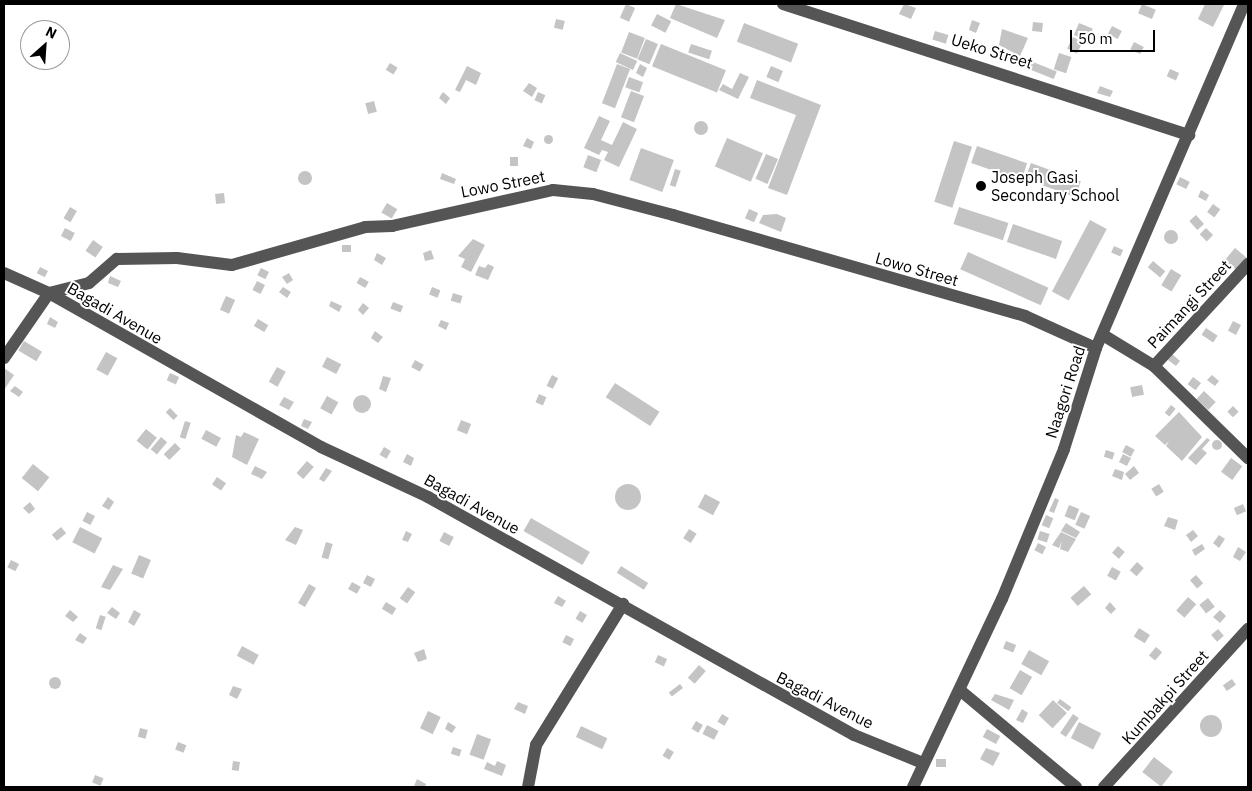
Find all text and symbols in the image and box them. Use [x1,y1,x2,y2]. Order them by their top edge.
north arrow [20,20,70,70]
scale bar [1072,20,1157,52]
text: N [43,22,60,43]
street label: Ueko Street [949,29,1035,73]
text: 50 m [1078,29,1113,48]
street label: Lowo Street [459,166,547,202]
place label: Joseph Gasi Secondary School [991,167,1119,205]
marker: Joseph Gasi Secondary School [975,180,987,192]
street label: Lowo Street [873,248,961,290]
street label: Paimangi Street [1143,256,1235,352]
street label: Bagadi Avenue [64,278,166,348]
street label: Naagori Road [1041,343,1089,441]
street label: Bagadi Avenue [421,470,523,538]
street label: Kumbakpi Street [1118,646,1212,748]
street label: Bagadi Avenue [773,667,877,733]

